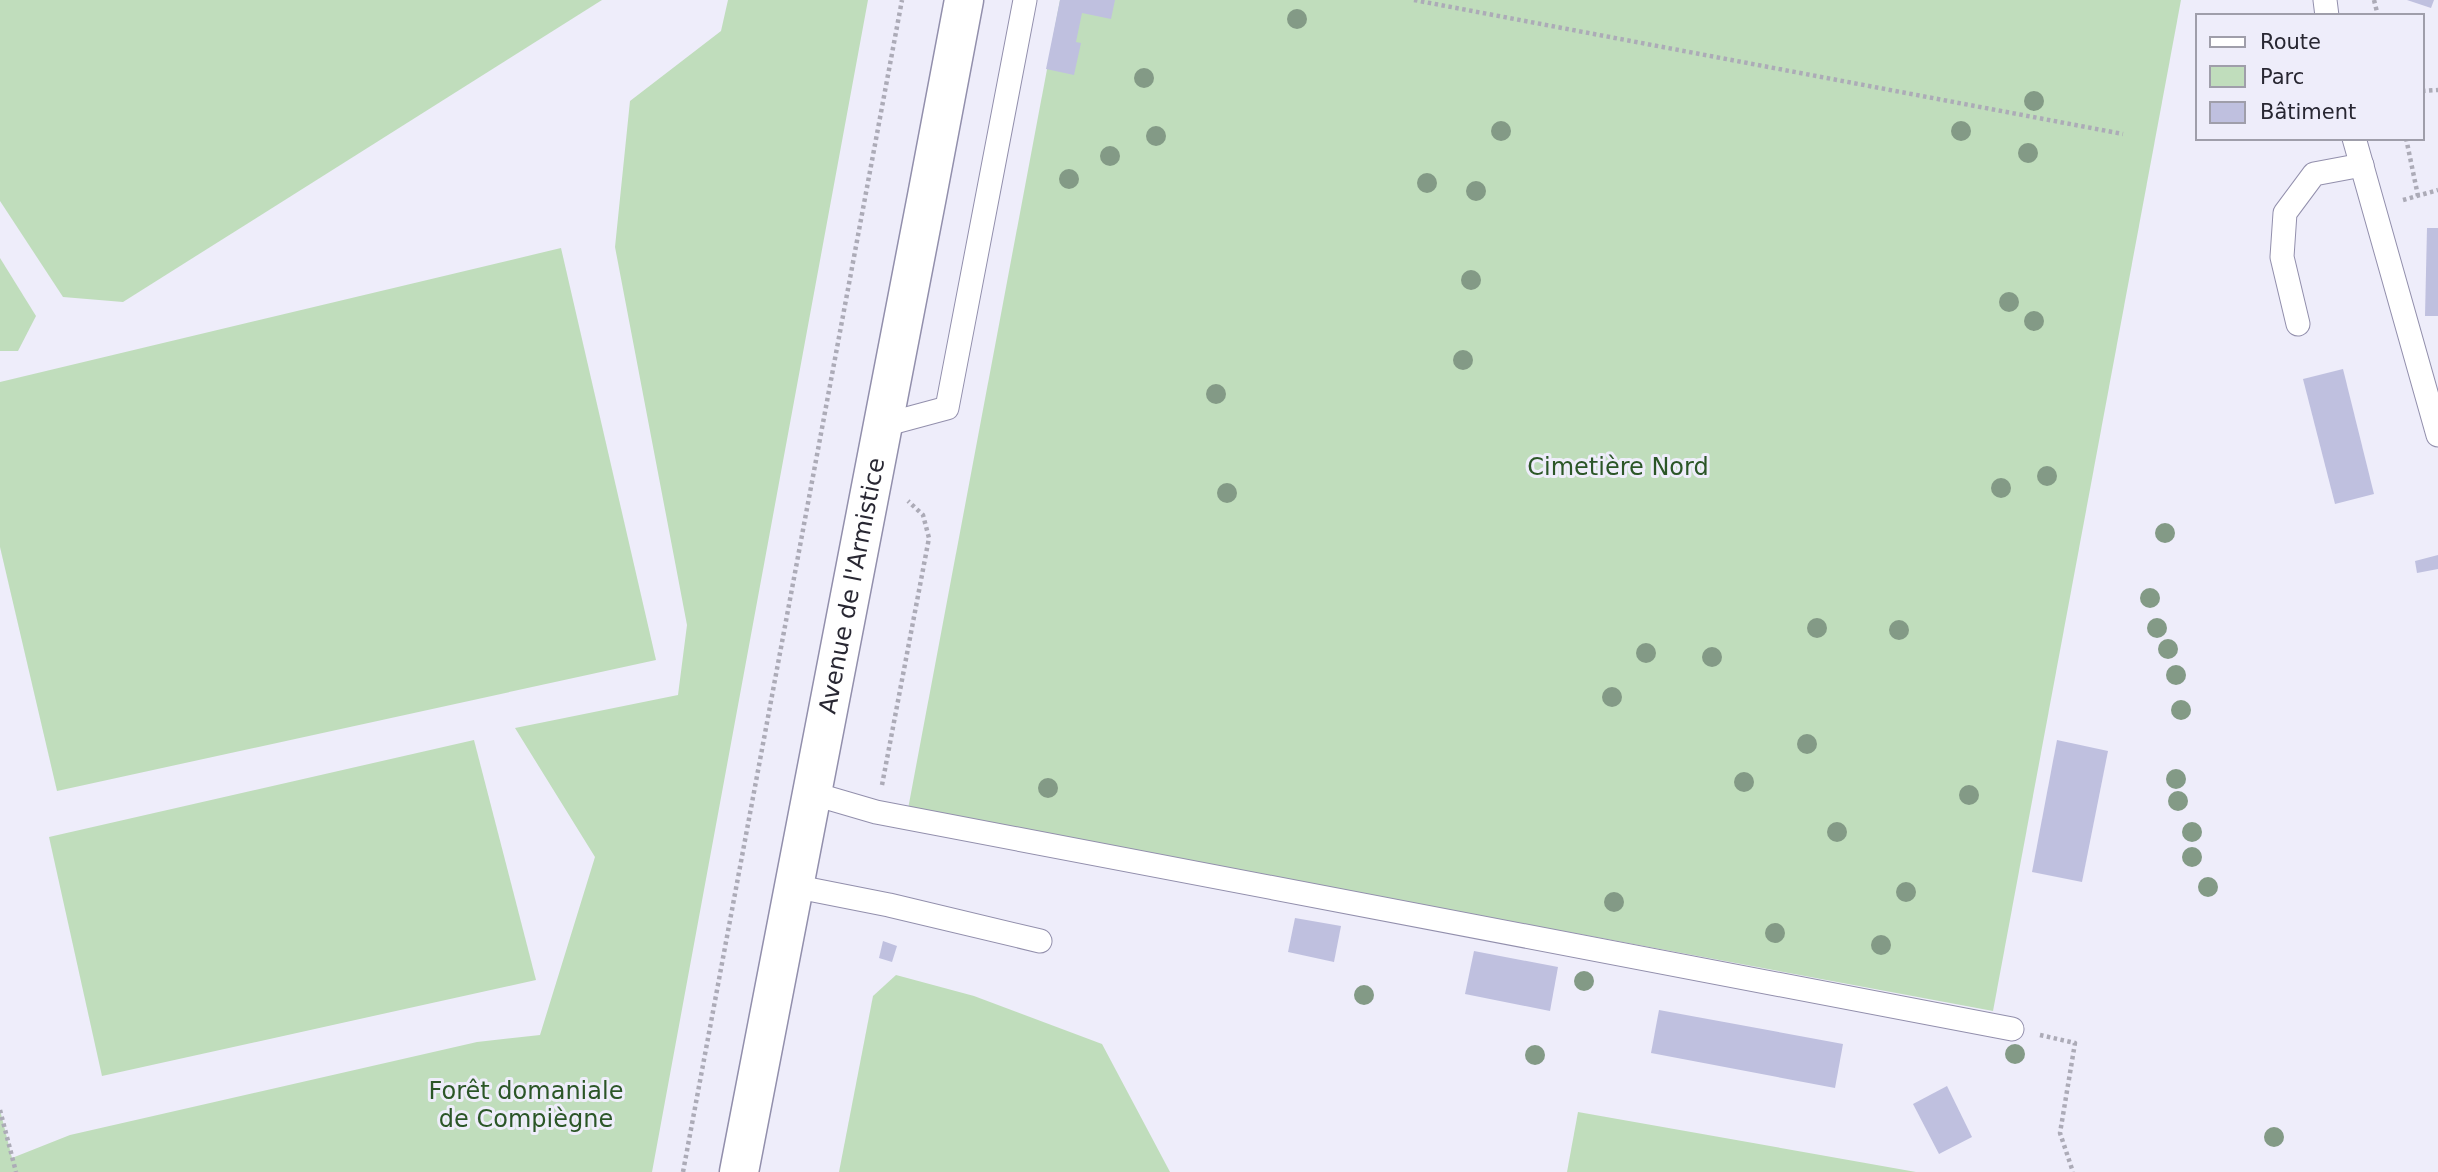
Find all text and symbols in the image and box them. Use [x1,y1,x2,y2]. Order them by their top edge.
legend [2196,14,2424,140]
text: Route [2260,30,2321,54]
text: Parc [2260,65,2304,89]
text: Bâtiment [2260,100,2356,124]
park label: Cimetière Nord [1527,453,1709,481]
street label: Avenue de l'Armistice [813,455,890,716]
park label: Forêt domaniale de Compiègne [429,1077,623,1133]

